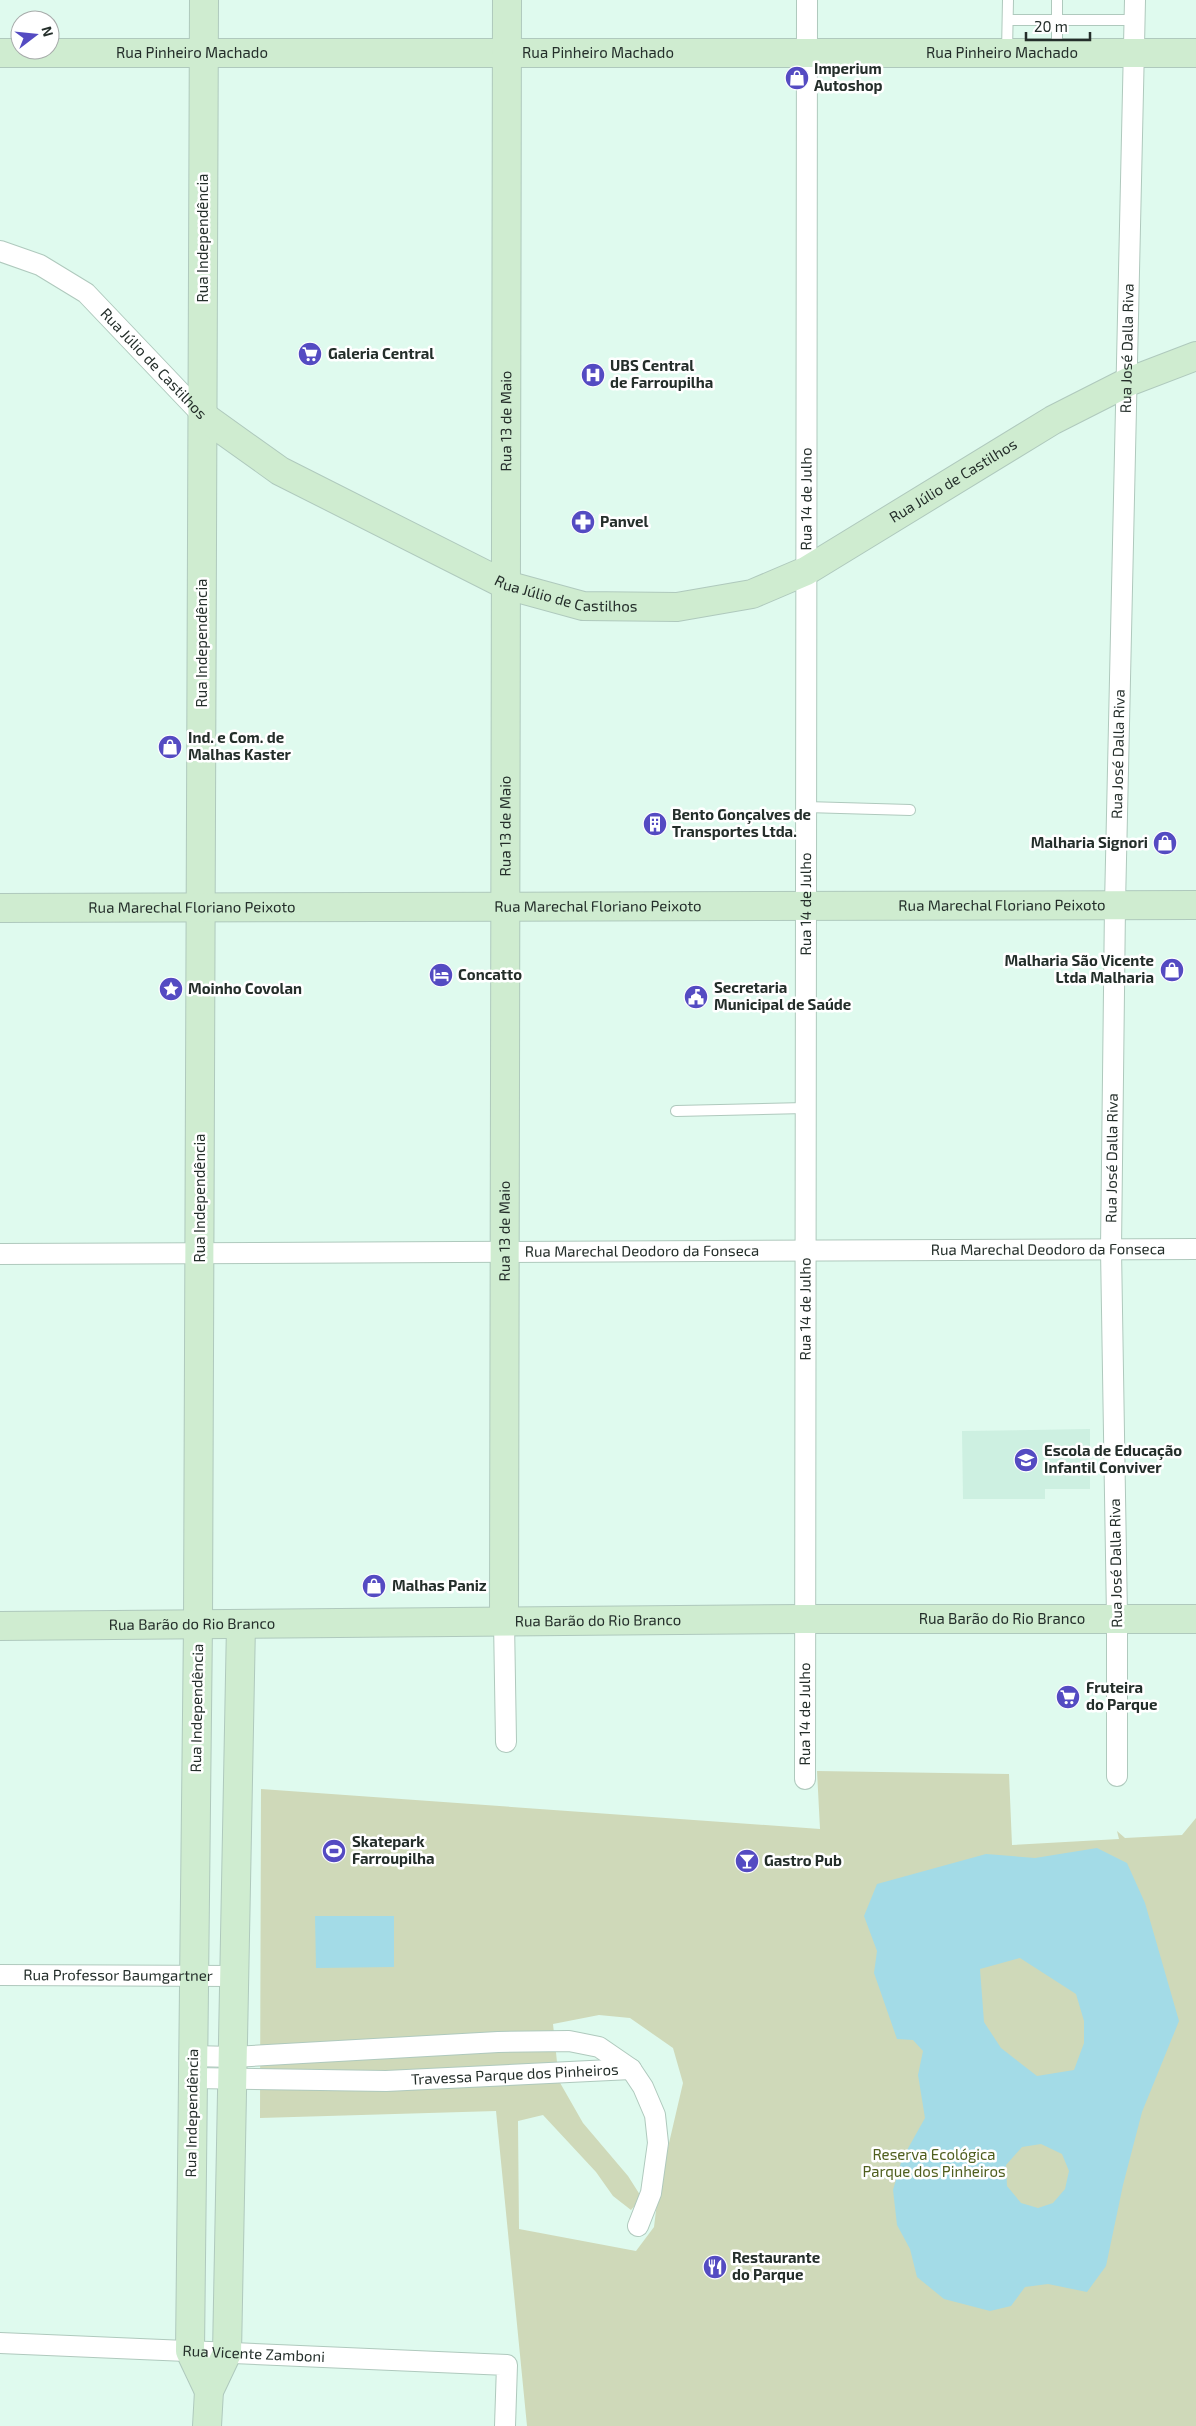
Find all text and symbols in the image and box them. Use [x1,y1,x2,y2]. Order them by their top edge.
north arrow [10,10,60,60]
scale bar [1026,10,1090,42]
text: 20 m [1034,17,1068,35]
text: N [38,24,58,38]
street label: Rua Pinheiro Machado [116,43,268,61]
street label: Rua Pinheiro Machado [522,43,674,61]
street label: Rua Pinheiro Machado [926,43,1078,61]
place label: Imperium Autoshop [814,59,883,94]
shop icon: Imperium Autoshop [784,65,810,91]
street label: Rua Independência [193,174,211,302]
street label: Rua José Dalla Riva [1116,283,1137,413]
street label: Rua Júlio de Castilhos [97,304,211,422]
supermarket icon: Galeria Central [297,341,323,367]
place label: Galeria Central [328,344,434,362]
place label: UBS Central de Farroupilha [610,356,713,391]
hospital icon: UBS Central de Farroupilha [580,362,606,388]
street label: Rua 13 de Maio [496,371,514,471]
street label: Rua Júlio de Castilhos [886,434,1020,526]
street label: Rua 14 de Julho [796,447,814,551]
pharmacy icon: Panvel [570,509,596,535]
place label: Panvel [600,512,649,530]
street label: Rua Júlio de Castilhos [492,571,638,615]
street label: Rua Independência [192,579,210,707]
street label: Rua José Dalla Riva [1107,689,1128,819]
place label: Ind. e Com. de Malhas Kaster [188,728,292,763]
shop icon: Ind. e Com. de Malhas Kaster [157,734,183,760]
street label: Rua 13 de Maio [495,776,514,876]
place label: Bento Gonçalves de Transportes Ltda. [672,805,811,840]
building icon: Bento Gonçalves de Transportes Ltda. [642,811,668,837]
shop icon: Malharia Signori [1152,830,1178,856]
place label: Malharia Signori [1031,833,1148,851]
street label: Rua 14 de Julho [796,852,814,956]
street label: Rua Marechal Floriano Peixoto [898,895,1106,914]
street label: Rua Marechal Floriano Peixoto [494,896,702,915]
street label: Rua Marechal Floriano Peixoto [88,897,296,916]
place label: Malharia São Vicente Ltda Malharia [1004,951,1154,986]
shop icon: Malharia São Vicente Ltda Malharia [1159,957,1185,983]
hotel icon: Concatto [428,962,454,988]
place label: Concatto [458,965,522,983]
place icon: Moinho Covolan [158,976,184,1002]
place label: Secretaria Municipal de Saúde [714,978,851,1013]
place label: Moinho Covolan [188,979,302,997]
public building icon: Secretaria Municipal de Saúde [683,984,709,1010]
street label: Rua José Dalla Riva [1101,1093,1121,1223]
street label: Rua Independência [190,1134,208,1262]
street label: Rua 13 de Maio [495,1181,513,1281]
street label: Rua Marechal Deodoro da Fonseca [931,1239,1165,1258]
street label: Rua Marechal Deodoro da Fonseca [525,1241,759,1260]
street label: Rua 14 de Julho [795,1257,814,1361]
place label: Escola de Educação Infantil Conviver [1044,1441,1182,1476]
school or university icon: Escola de Educação Infantil Conviver [1013,1447,1039,1473]
street label: Rua José Dalla Riva [1105,1498,1125,1628]
shop icon: Malhas Paniz [361,1573,387,1599]
place label: Malhas Paniz [392,1576,487,1594]
street label: Rua Barão do Rio Branco [919,1609,1085,1627]
street label: Rua Barão do Rio Branco [515,1610,681,1630]
street label: Rua Barão do Rio Branco [109,1614,275,1633]
street label: Rua Independência [186,1643,206,1773]
street label: Rua 14 de Julho [795,1662,813,1766]
place label: Fruteira do Parque [1086,1678,1157,1713]
supermarket icon: Fruteira do Parque [1055,1684,1081,1710]
place label: Skatepark Farroupilha [352,1832,435,1867]
sports icon: Skatepark Farroupilha [321,1838,347,1864]
bar icon: Gastro Pub [734,1848,760,1874]
place label: Gastro Pub [764,1851,842,1869]
street label: Rua Professor Baumgartner [23,1965,213,1984]
street label: Rua Independência [181,2048,201,2178]
street label: Travessa Parque dos Pinheiros [411,2060,619,2088]
park label: Reserva Ecológica Parque dos Pinheiros [862,2145,1006,2180]
place label: Restaurante do Parque [732,2248,820,2283]
restaurant icon: Restaurante do Parque [702,2254,728,2280]
street label: Rua Vicente Zamboni [182,2341,325,2365]

